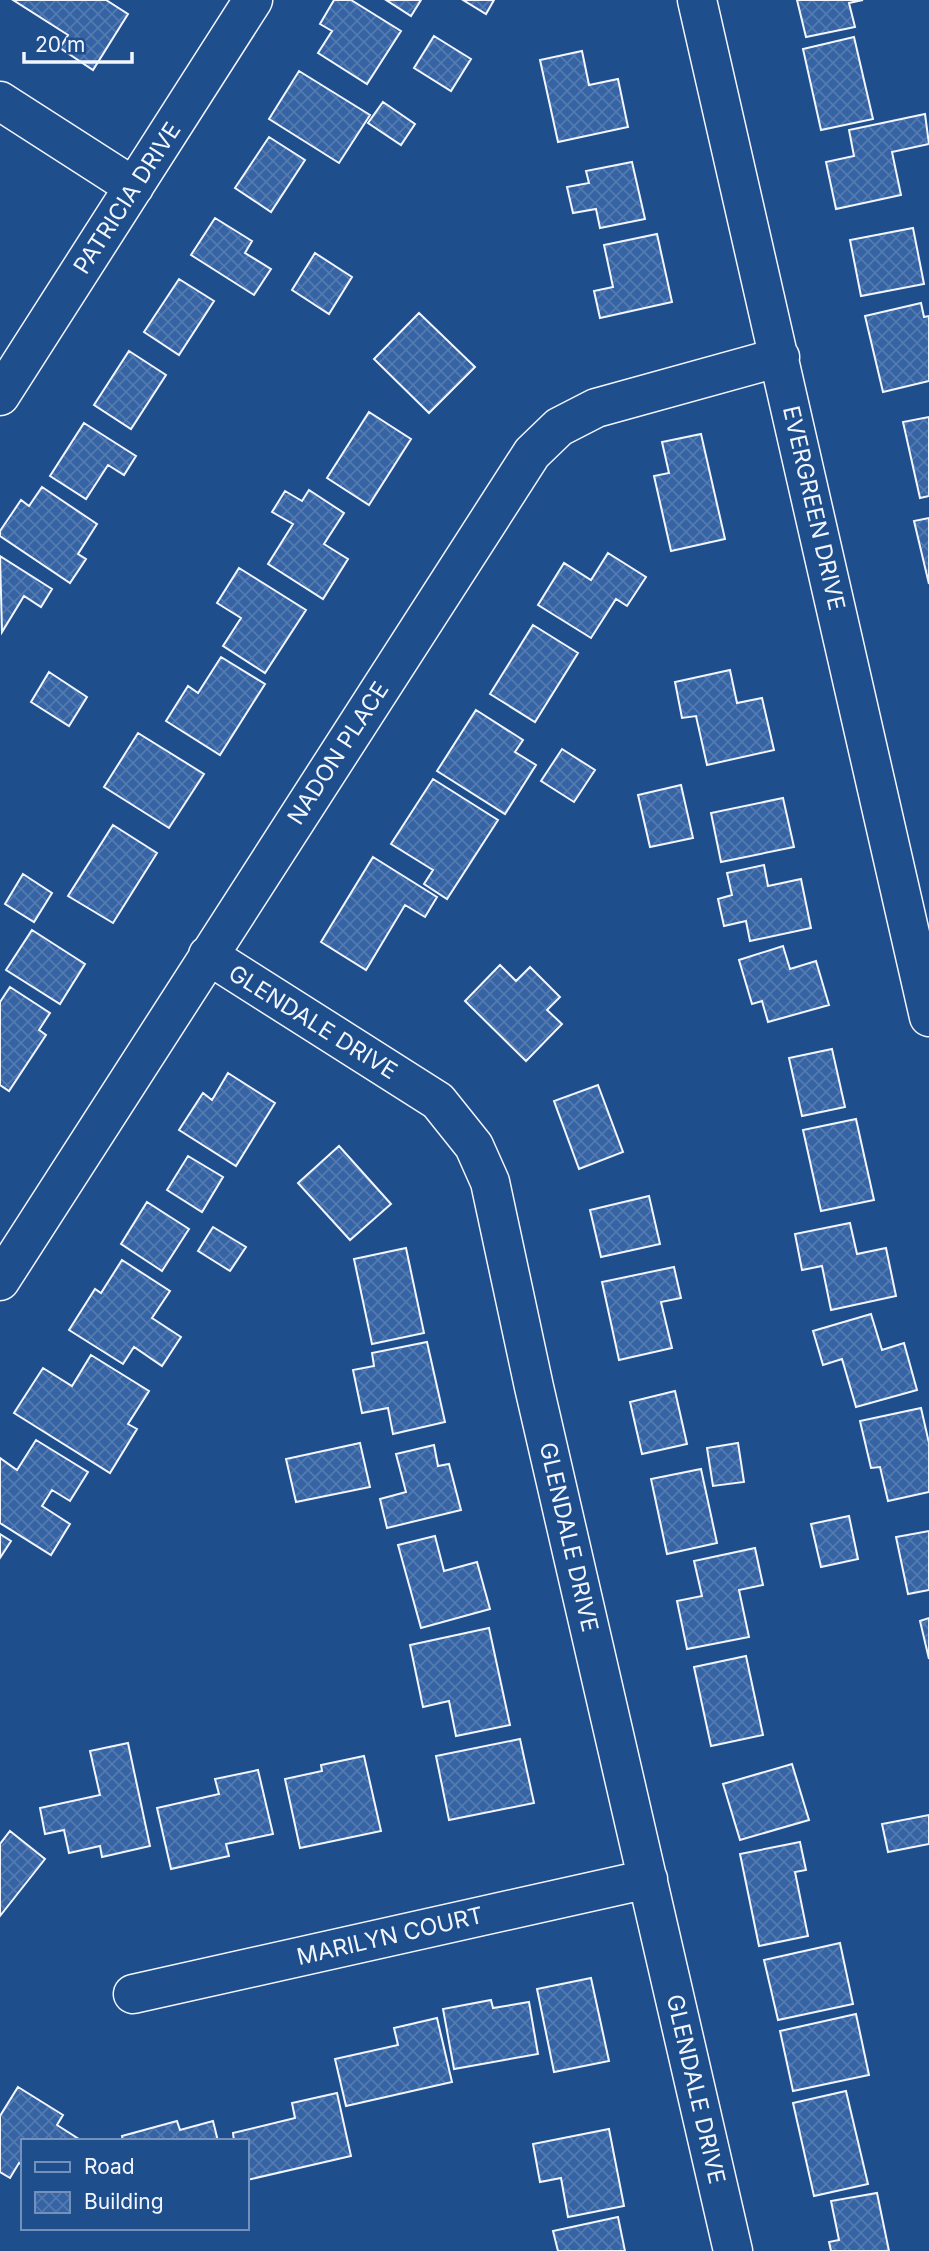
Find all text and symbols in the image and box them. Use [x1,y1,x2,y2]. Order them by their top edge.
scale bar [24,21,133,65]
text: 20 m [35,32,85,57]
street label: PATRICIA DRIVE [68,117,186,279]
street label: EVERGREEN DRIVE [777,403,851,613]
street label: NADON PLACE [281,676,395,830]
street label: GLENDALE DRIVE [223,959,403,1085]
street label: GLENDALE DRIVE [534,1440,604,1634]
street label: MARILYN COURT [294,1901,486,1971]
street label: GLENDALE DRIVE [661,1992,731,2186]
legend [21,2139,248,2230]
text: Road [84,2154,135,2179]
text: Building [84,2189,164,2214]

